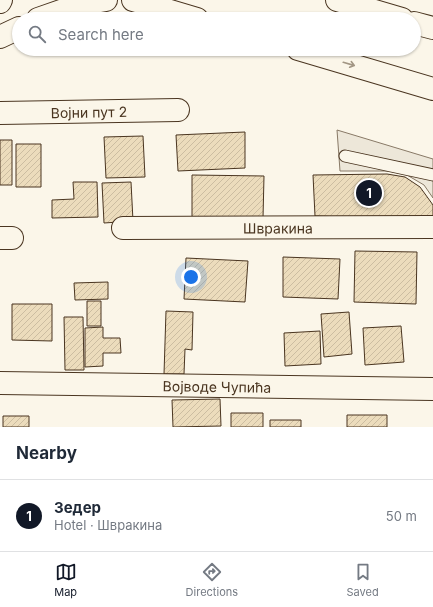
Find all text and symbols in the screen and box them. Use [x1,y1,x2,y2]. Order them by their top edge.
search box [12,12,421,56]
icon: search [26,23,48,45]
text: Search here [58,25,144,44]
one-way arrow [342,61,355,68]
street label: Војни пут 2 [51,102,127,121]
pin: 1 [356,178,382,208]
street label: Швракина [243,219,313,236]
your location [181,267,201,287]
street label: Војводе Чупића [163,377,271,395]
text: Nearby [16,443,77,463]
text: Зедер [54,498,101,517]
text: 1 [26,508,32,524]
text: 50 m [386,508,417,524]
text: Hotel · Швракина [54,517,162,533]
tab: Map [54,561,77,599]
tab: Directions [186,561,238,599]
tab: Saved [347,561,379,599]

